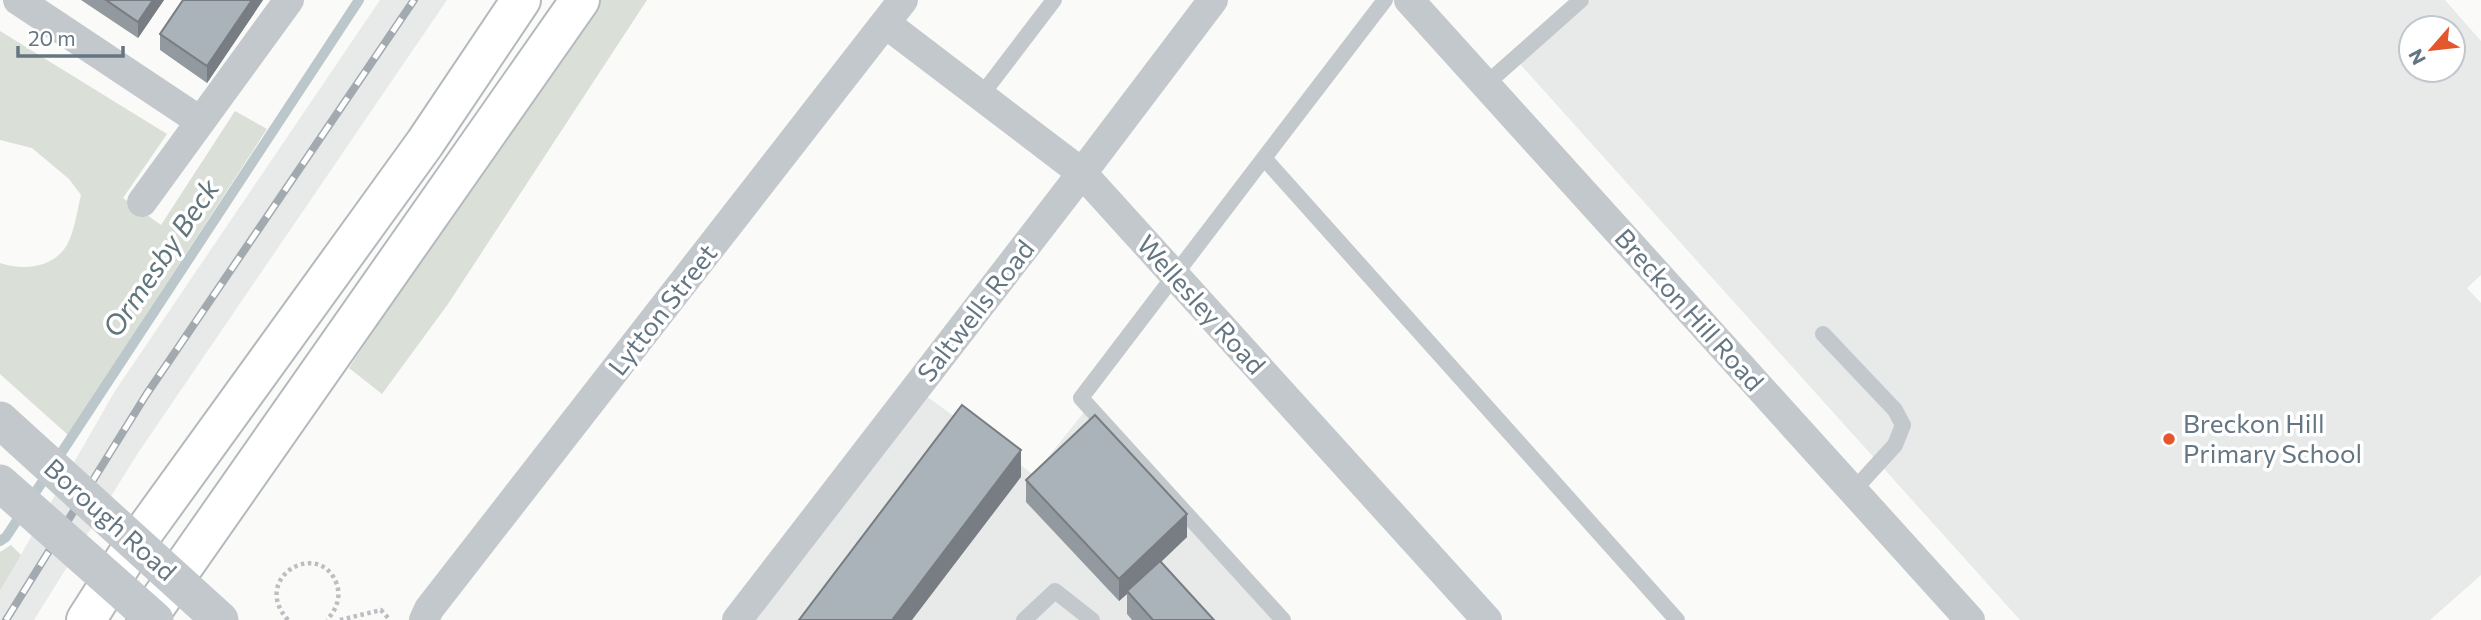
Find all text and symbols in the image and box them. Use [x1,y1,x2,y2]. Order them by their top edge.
scale bar [18,14,122,58]
north arrow [2397,14,2467,84]
text: 20 m [28,25,76,50]
text: N [2403,46,2430,69]
water label: Ormesby Beck [95,171,226,343]
street label: Breckon Hill Road [1609,222,1771,396]
street label: Wellesley Road [1132,228,1273,380]
street label: Saltwells Road [910,233,1040,387]
street label: Lytton Street [601,237,723,381]
place label: Breckon Hill Primary School [2183,407,2362,468]
marker: Breckon Hill Primary School [2161,431,2177,447]
street label: Borough Road [39,451,183,586]

